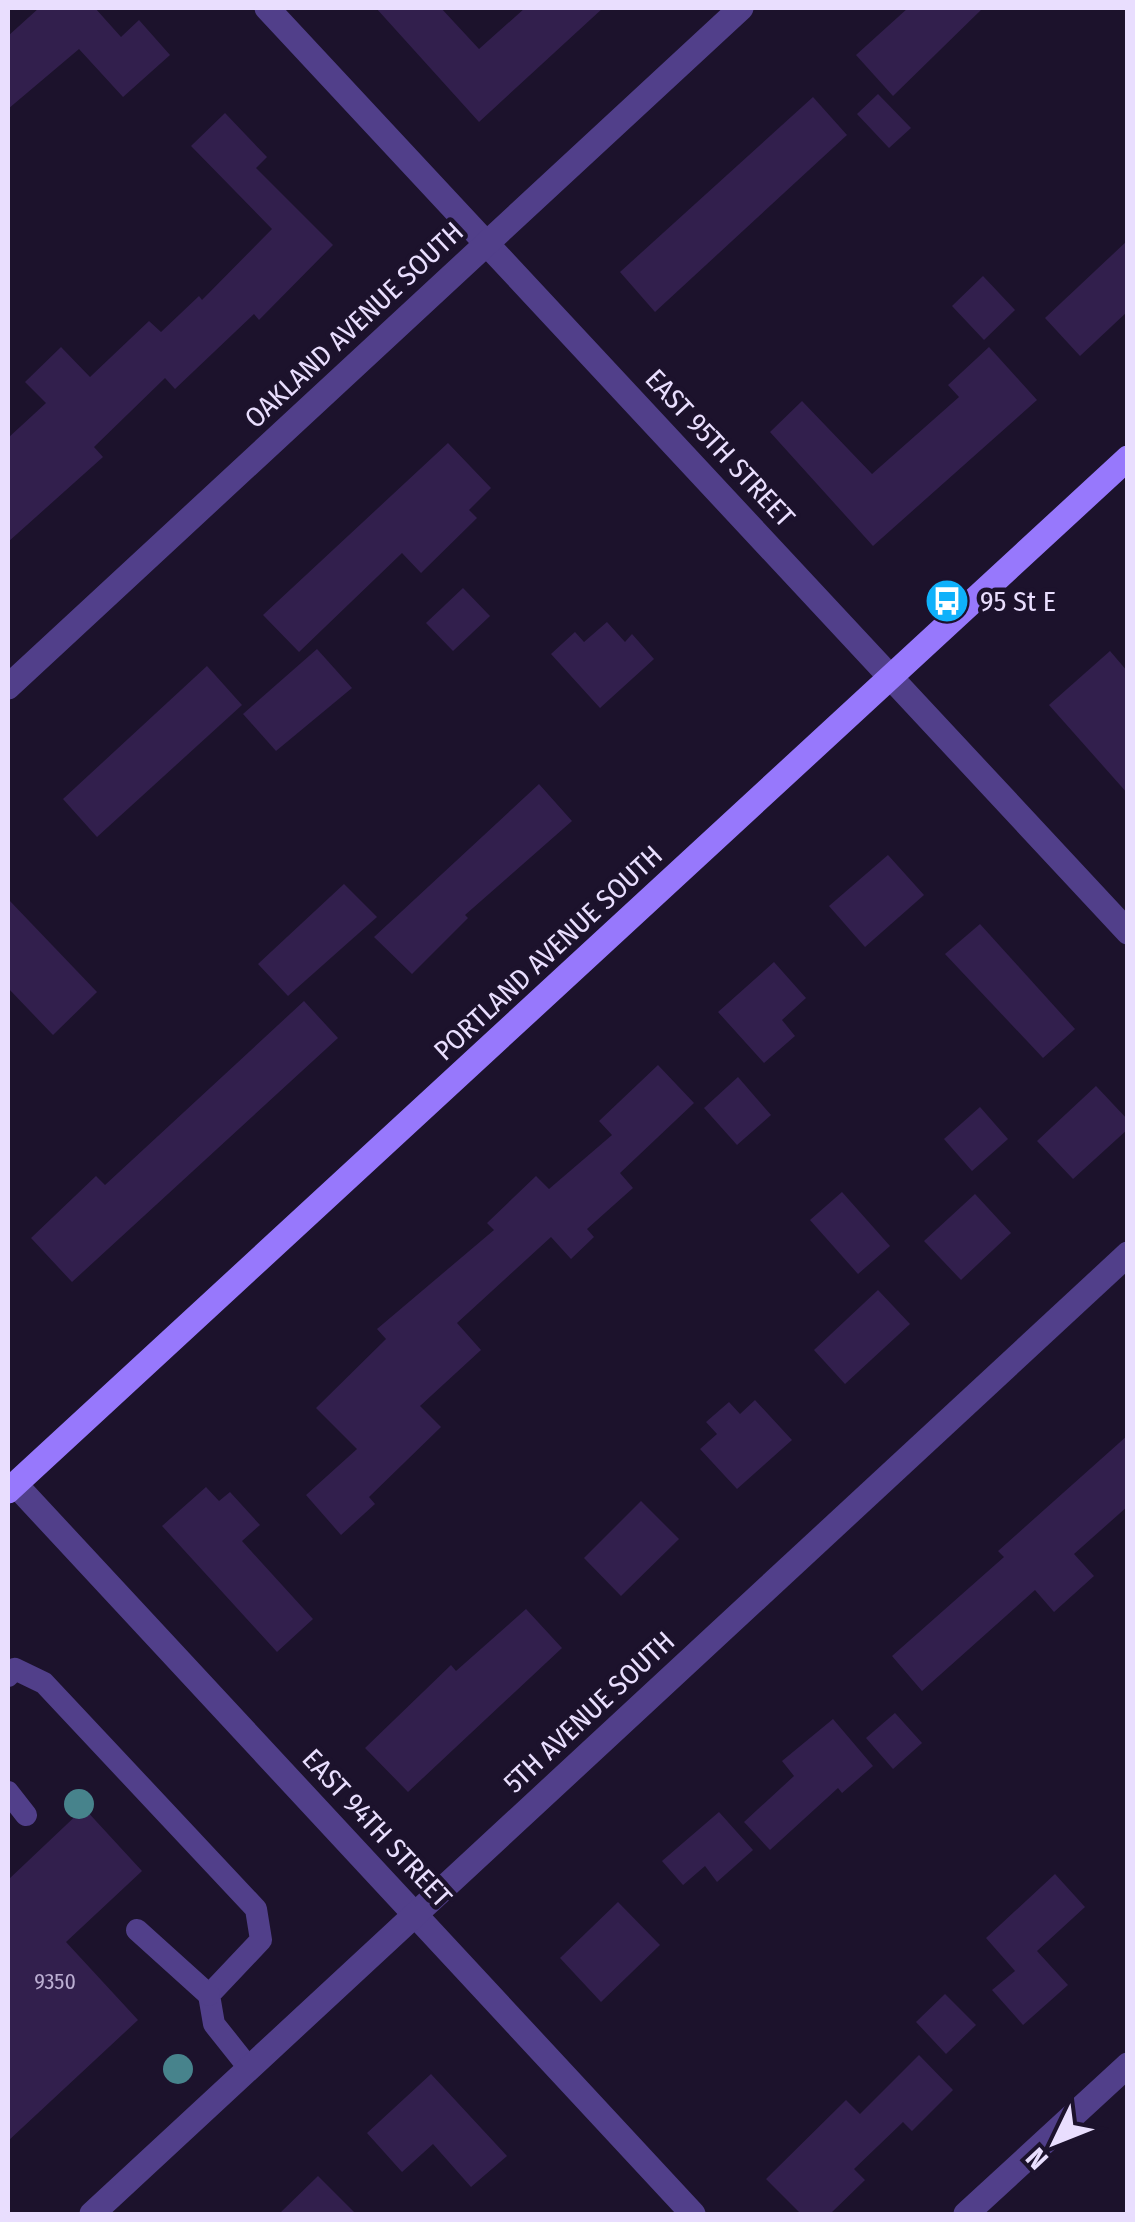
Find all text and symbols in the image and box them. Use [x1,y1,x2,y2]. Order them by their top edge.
street label: OAKLAND AVENUE SOUTH [238,215,470,435]
street label: EAST 95TH STREET [639,362,801,534]
bus stop icon: 95 St E [924,578,970,624]
place label: 95 St E [980,585,1056,618]
street label: PORTLAND AVENUE SOUTH [427,839,669,1067]
street label: 5TH AVENUE SOUTH [497,1625,681,1799]
street label: EAST 94TH STREET [296,1742,458,1914]
house number: 9350 [34,1968,76,1995]
north arrow [1005,2092,1105,2192]
text: N [1019,2141,1055,2176]

